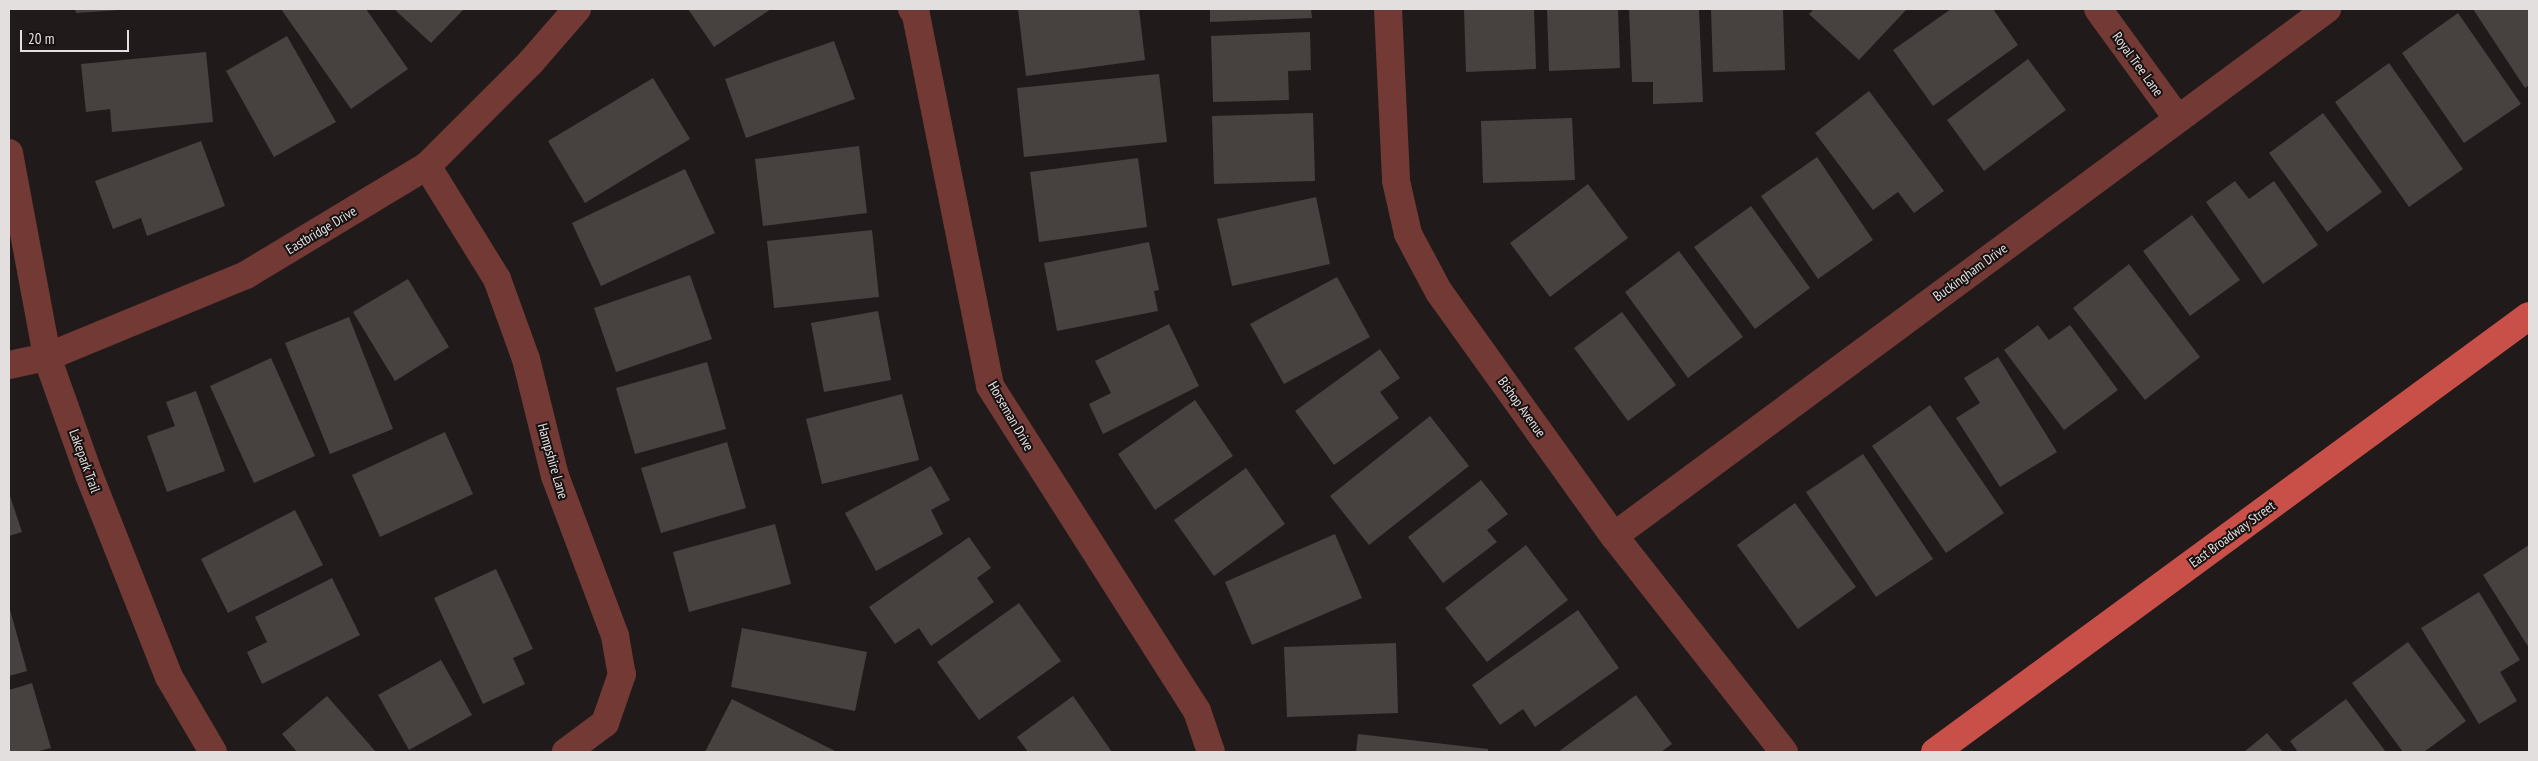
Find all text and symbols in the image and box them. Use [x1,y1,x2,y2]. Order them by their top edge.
scale bar [22,20,131,52]
street label: Royal Tree Lane [2109,28,2167,100]
text: 20 m [28,29,54,48]
street label: Eastbridge Drive [283,202,359,258]
street label: Buckingham Drive [1930,239,2010,305]
street label: Bishop Avenue [1494,373,1550,441]
street label: Horseman Drive [984,378,1038,454]
street label: Hampshire Lane [534,421,572,501]
street label: Lakepark Trail [66,427,104,495]
street label: East Broadway Street [2186,497,2278,571]

